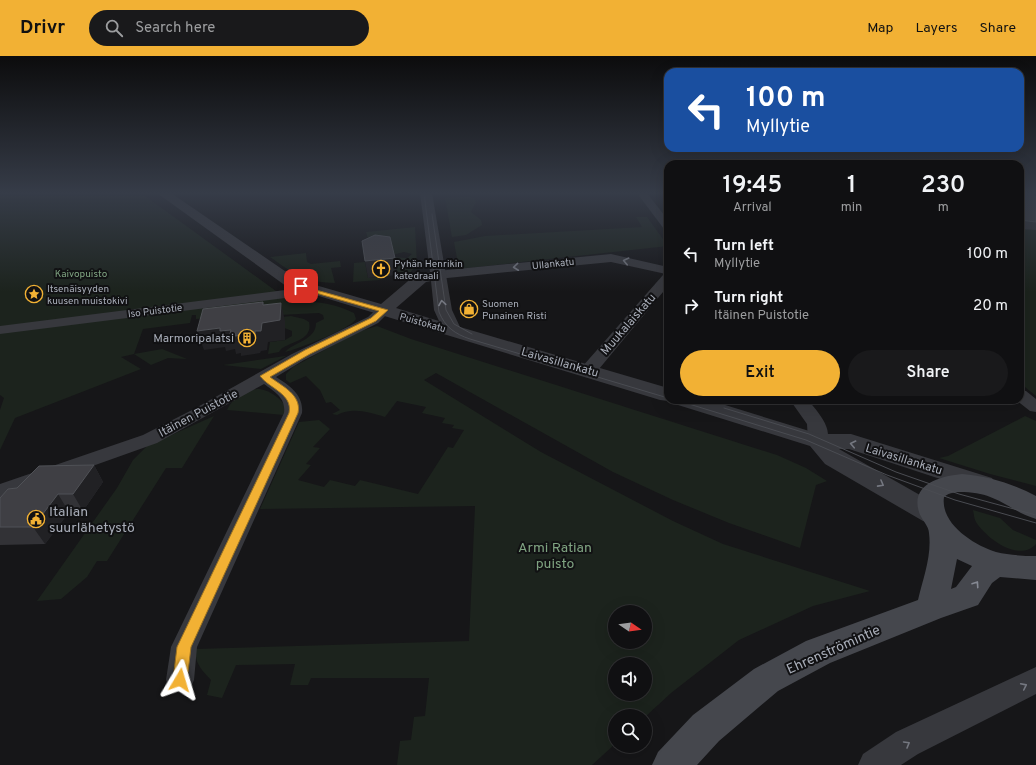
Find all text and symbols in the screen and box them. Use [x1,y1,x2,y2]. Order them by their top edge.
search box [89,10,369,46]
text: Drivr [20,16,65,40]
icon: search [103,17,125,39]
text: Search here [135,19,215,38]
text: Map [867,20,893,37]
text: Layers [915,20,957,37]
text: Share [979,20,1016,37]
text: 100 m [746,81,826,117]
icon: left [680,84,732,136]
text: Myllytie [746,116,810,139]
text: 19:45 [723,171,782,201]
text: 1 [847,171,856,201]
text: 230 [921,171,965,201]
text: Arrival [733,200,772,216]
text: min [841,200,862,216]
text: m [938,200,949,216]
text: Turn left [714,237,774,256]
icon: left [680,243,702,265]
text: 100 m [967,245,1008,264]
street label: Ullankatu [531,256,575,273]
text: Myllytie [714,256,760,272]
place label: Pyhän Henrikin katedraali [394,258,463,283]
one-way arrow [623,258,630,266]
church icon: Pyhän Henrikin katedraali [371,259,391,279]
one-way arrow [513,262,519,271]
park label: Kaivopuisto [55,268,108,281]
pin [284,269,318,303]
icon: arrive [290,275,312,297]
place label: Itsenäisyyden kuusen muistokivi [47,283,127,308]
place icon: Itsenäisyyden kuusen muistokivi [24,284,44,304]
text: Turn right [714,289,783,308]
street label: Muukalaiskatu [597,290,660,359]
icon: right [680,295,702,317]
text: 20 m [973,297,1008,316]
place label: Suomen Punainen Risti [482,298,546,323]
shop icon: Suomen Punainen Risti [459,299,479,319]
one-way arrow [438,300,446,307]
street label: Iso Puistotie [127,302,183,321]
text: Itäinen Puistotie [714,308,809,324]
street label: Puistokatu [398,311,447,336]
building icon: Marmoripalatsi [237,328,257,348]
place label: Marmoripalatsi [153,331,234,347]
street label: Laivasillankatu [519,344,600,382]
button: Exit [680,350,840,396]
button: Share [848,350,1008,396]
street label: Itäinen Puistotie [156,386,241,442]
one-way arrow [849,440,856,448]
street label: Laivasillankatu [863,441,944,479]
one-way arrow [877,479,884,486]
place label: Italian suurlähetystö [49,504,135,537]
public building icon: Italian suurlähetystö [26,509,46,529]
park label: Armi Ratian puisto [518,540,592,573]
one-way arrow [971,582,978,589]
north arrow [608,605,652,649]
map controls [608,605,652,753]
street label: Ehrenströmintie [784,622,883,679]
button: sound [608,657,652,701]
position arrow [159,659,201,701]
one-way arrow [1019,683,1027,691]
button: search [608,709,652,753]
one-way arrow [903,741,910,748]

